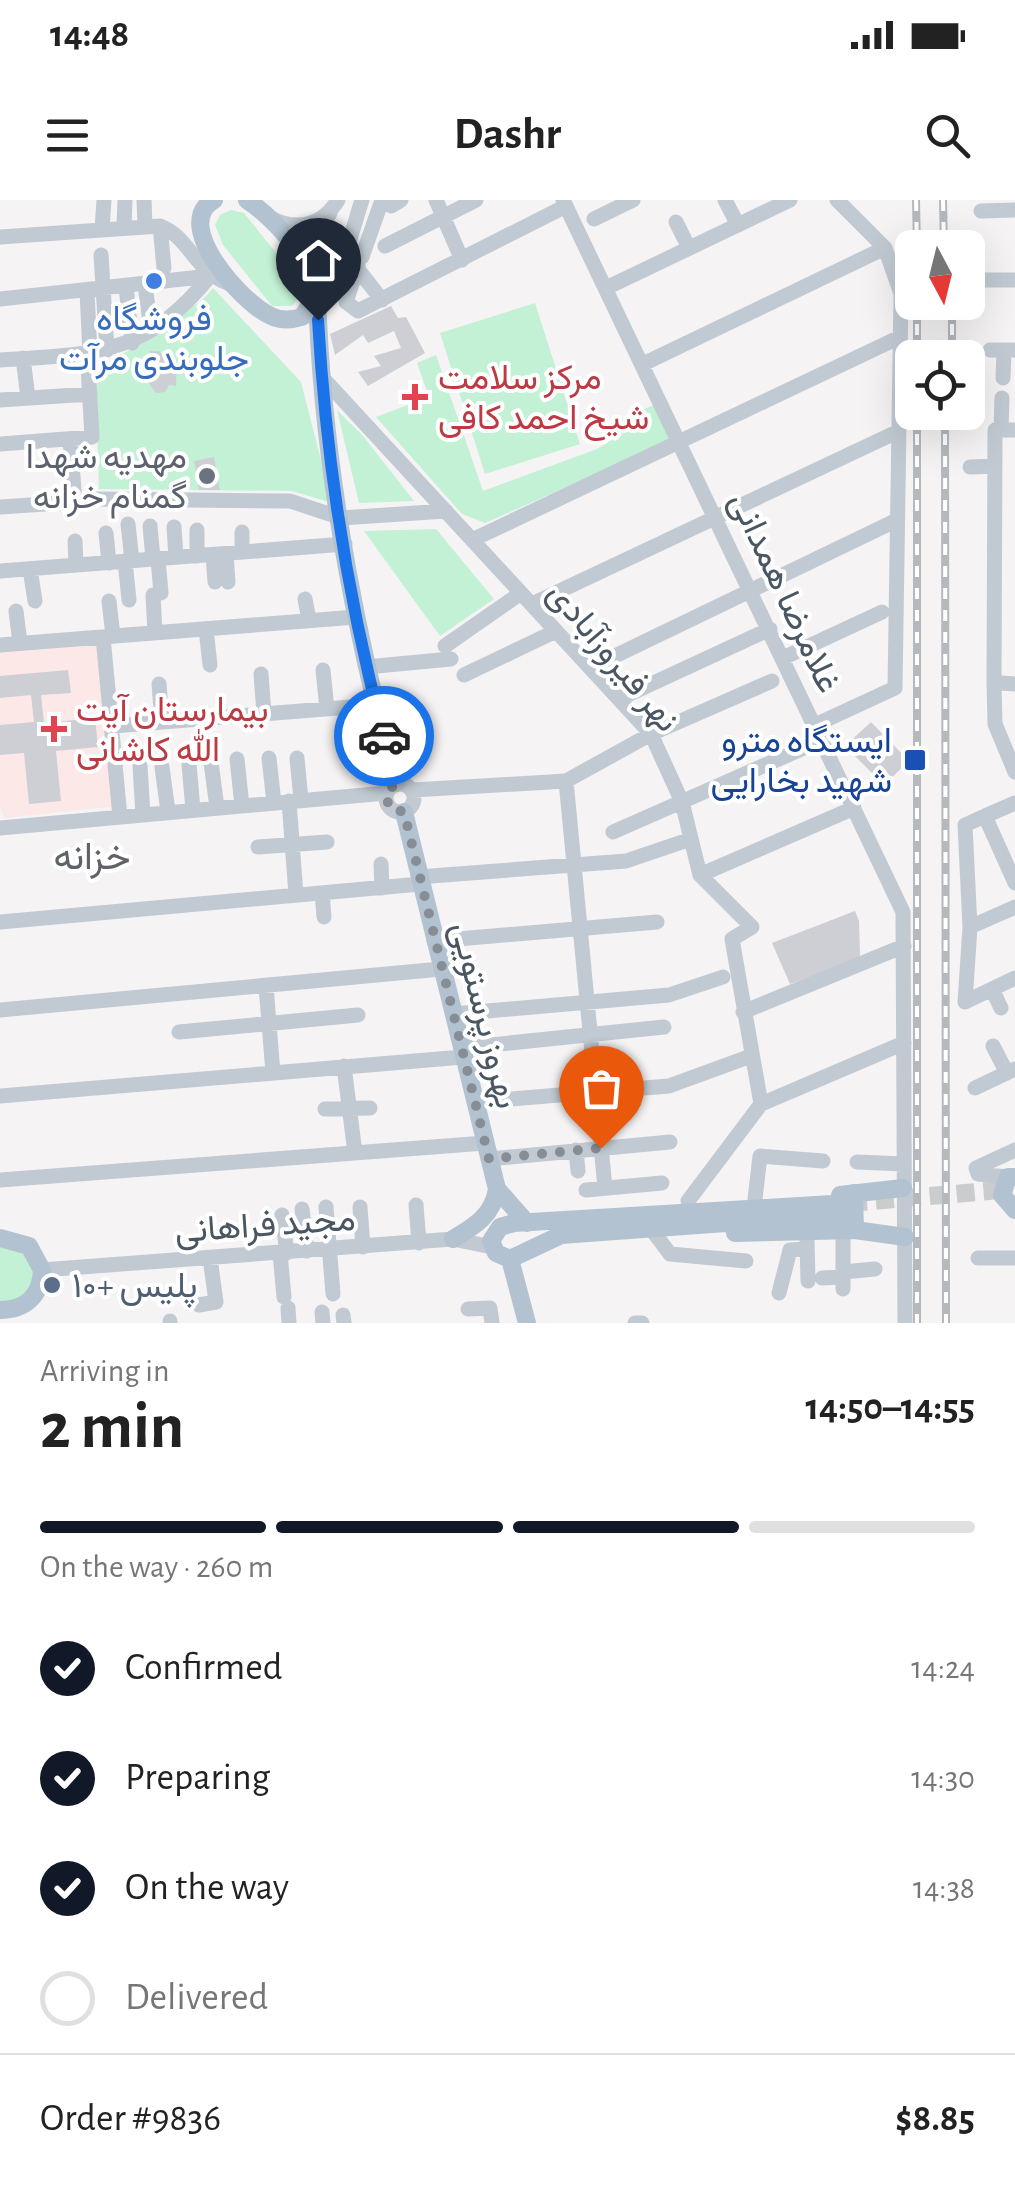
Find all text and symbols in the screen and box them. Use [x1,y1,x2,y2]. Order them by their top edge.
text: 14:48 [50,16,129,54]
icon: menu [40,108,95,163]
icon: search [920,108,975,163]
text: Dashr [454,112,561,157]
pin [276,218,361,321]
north arrow [895,230,985,320]
map controls [895,230,985,430]
icon: home [291,233,346,288]
marker: فروشگاه جلوبندی مرآت [143,270,165,292]
place label: فروشگاه جلوبندی مرآت [59,302,249,380]
button: locate [895,340,985,430]
place label: مرکز سلامت شیخ احمد کافی [438,361,649,441]
marker: مرکز سلامت شیخ احمد کافی [402,384,428,410]
place label: مهدیه شهدا گمنام خزانه [26,440,187,519]
marker: مهدیه شهدا گمنام خزانه [196,465,218,487]
street label: غلامرضا همدانی [720,487,846,700]
street label: نهر فیروزآبادی [538,575,685,741]
courier [334,686,434,786]
place label: بیمارستان آیت الله کاشانی [76,693,269,770]
icon: car [357,709,412,764]
marker: بیمارستان آیت الله کاشانی [41,716,67,742]
place label: ایستگاه مترو شهید بخارایی [710,724,892,802]
marker: ایستگاه مترو شهید بخارایی [902,747,928,773]
district label: خزانه [54,839,130,879]
street label: بهروز پرستویی [440,918,525,1114]
pin [559,1046,644,1149]
icon: bag [574,1061,629,1116]
street label: مجید فراهانی [174,1202,357,1252]
place label: پلیس +۱۰ [72,1269,197,1309]
marker: پلیس +۱۰ [41,1274,63,1296]
text: Arriving in [40,1355,169,1387]
text: 14:50–14:55 [805,1389,975,1427]
text: 2 min [40,1395,184,1460]
text: On the way · 260 m [40,1551,273,1583]
icon: check [40,1641,95,1696]
text: Confirmed [125,1649,282,1687]
text: 14:24 [911,1652,975,1684]
icon: check [40,1751,95,1806]
text: Preparing [125,1759,270,1797]
text: 14:30 [911,1762,975,1794]
icon: check [40,1861,95,1916]
text: On the way [125,1869,289,1907]
text: 14:38 [913,1872,975,1904]
text: Delivered [125,1979,268,2017]
text: Order #9836 [40,2100,221,2138]
text: $8.85 [895,2100,975,2138]

